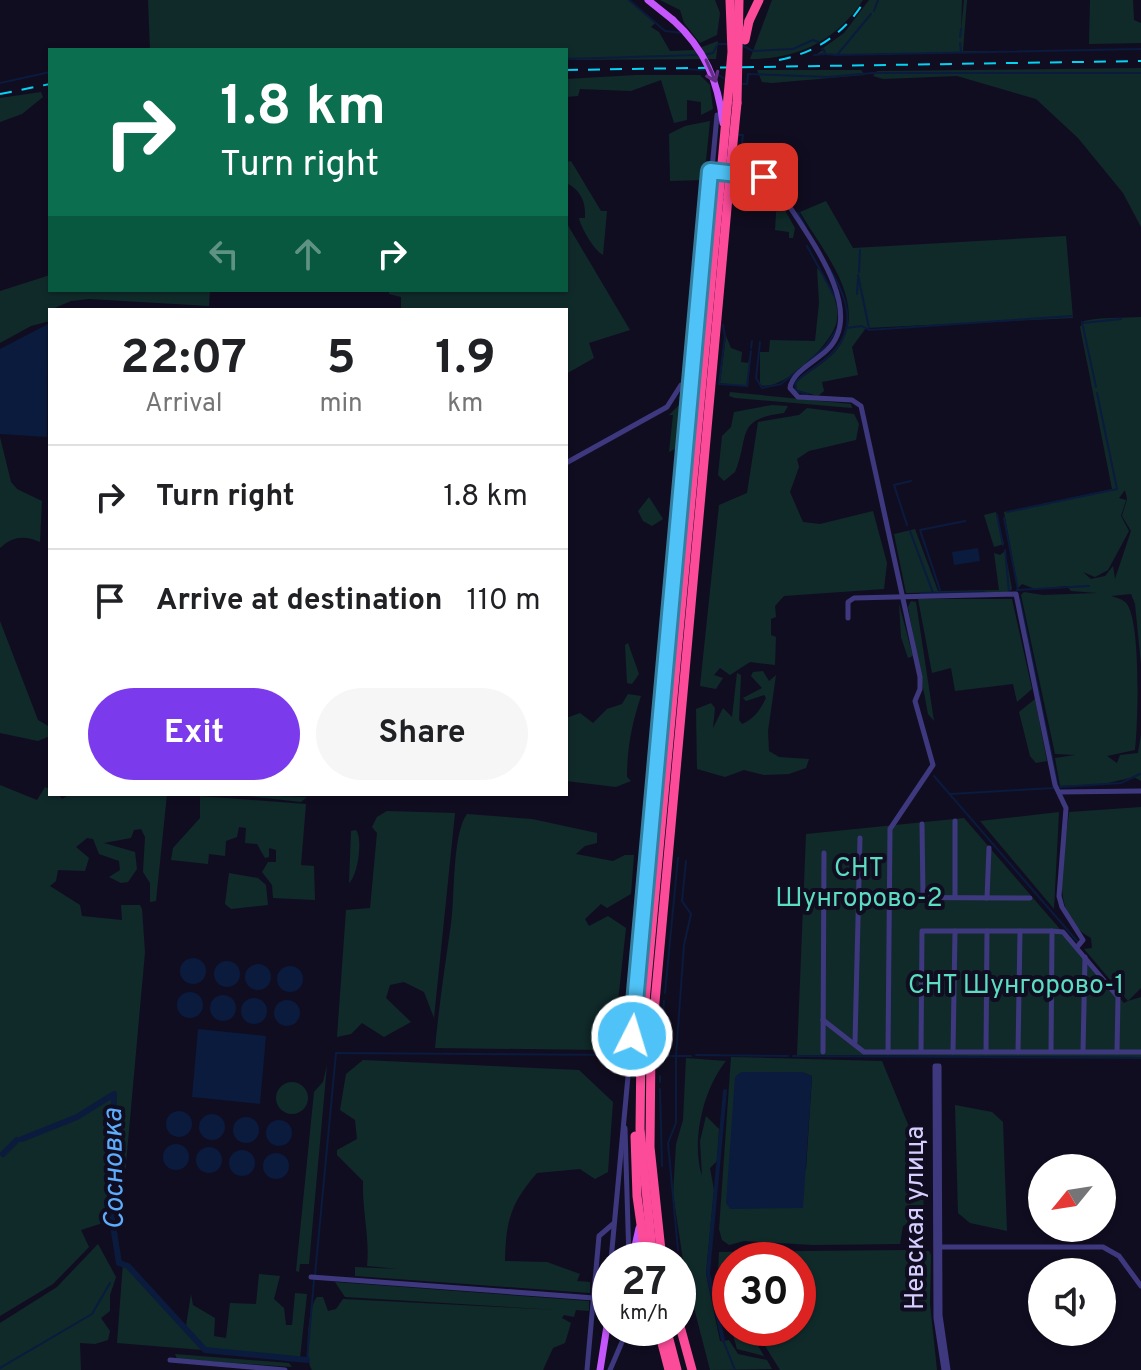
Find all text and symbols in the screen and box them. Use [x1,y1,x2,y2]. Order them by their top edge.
one-way arrow [704,58,719,82]
text: 1.8 km [220,74,386,144]
icon: right [88,80,192,184]
text: Turn right [220,143,379,189]
pin [730,143,798,211]
icon: arrive [742,155,786,199]
icon: left [202,232,246,276]
icon: ahead [286,232,330,276]
icon: right [370,232,414,276]
text: 22:07 [120,330,247,390]
text: 5 [326,330,356,390]
text: 1.9 [435,330,496,390]
text: Arrival [145,388,222,421]
text: min [319,388,363,421]
text: km [447,388,483,421]
icon: right [88,475,132,519]
text: Turn right [156,479,294,516]
text: 1.8 km [443,479,528,516]
icon: arrive [88,579,132,623]
text: Arrive at destination [156,583,442,620]
text: 110 m [466,583,541,620]
button: Exit [88,688,300,780]
button: Share [316,688,528,780]
park label: СНТ Шунгорово-2 [775,853,943,916]
park label: СНТ Шунгорово-1 [908,970,1124,1003]
position arrow [590,994,674,1078]
water label: Сосновка [96,1107,134,1230]
street label: Невская улица [900,1126,933,1310]
north arrow [1028,1154,1116,1242]
map controls [1028,1154,1116,1346]
speed limit sign: 30 [712,1242,816,1346]
button: sound [1028,1258,1116,1346]
text: 27 [621,1259,667,1309]
text: km/h [620,1301,668,1327]

